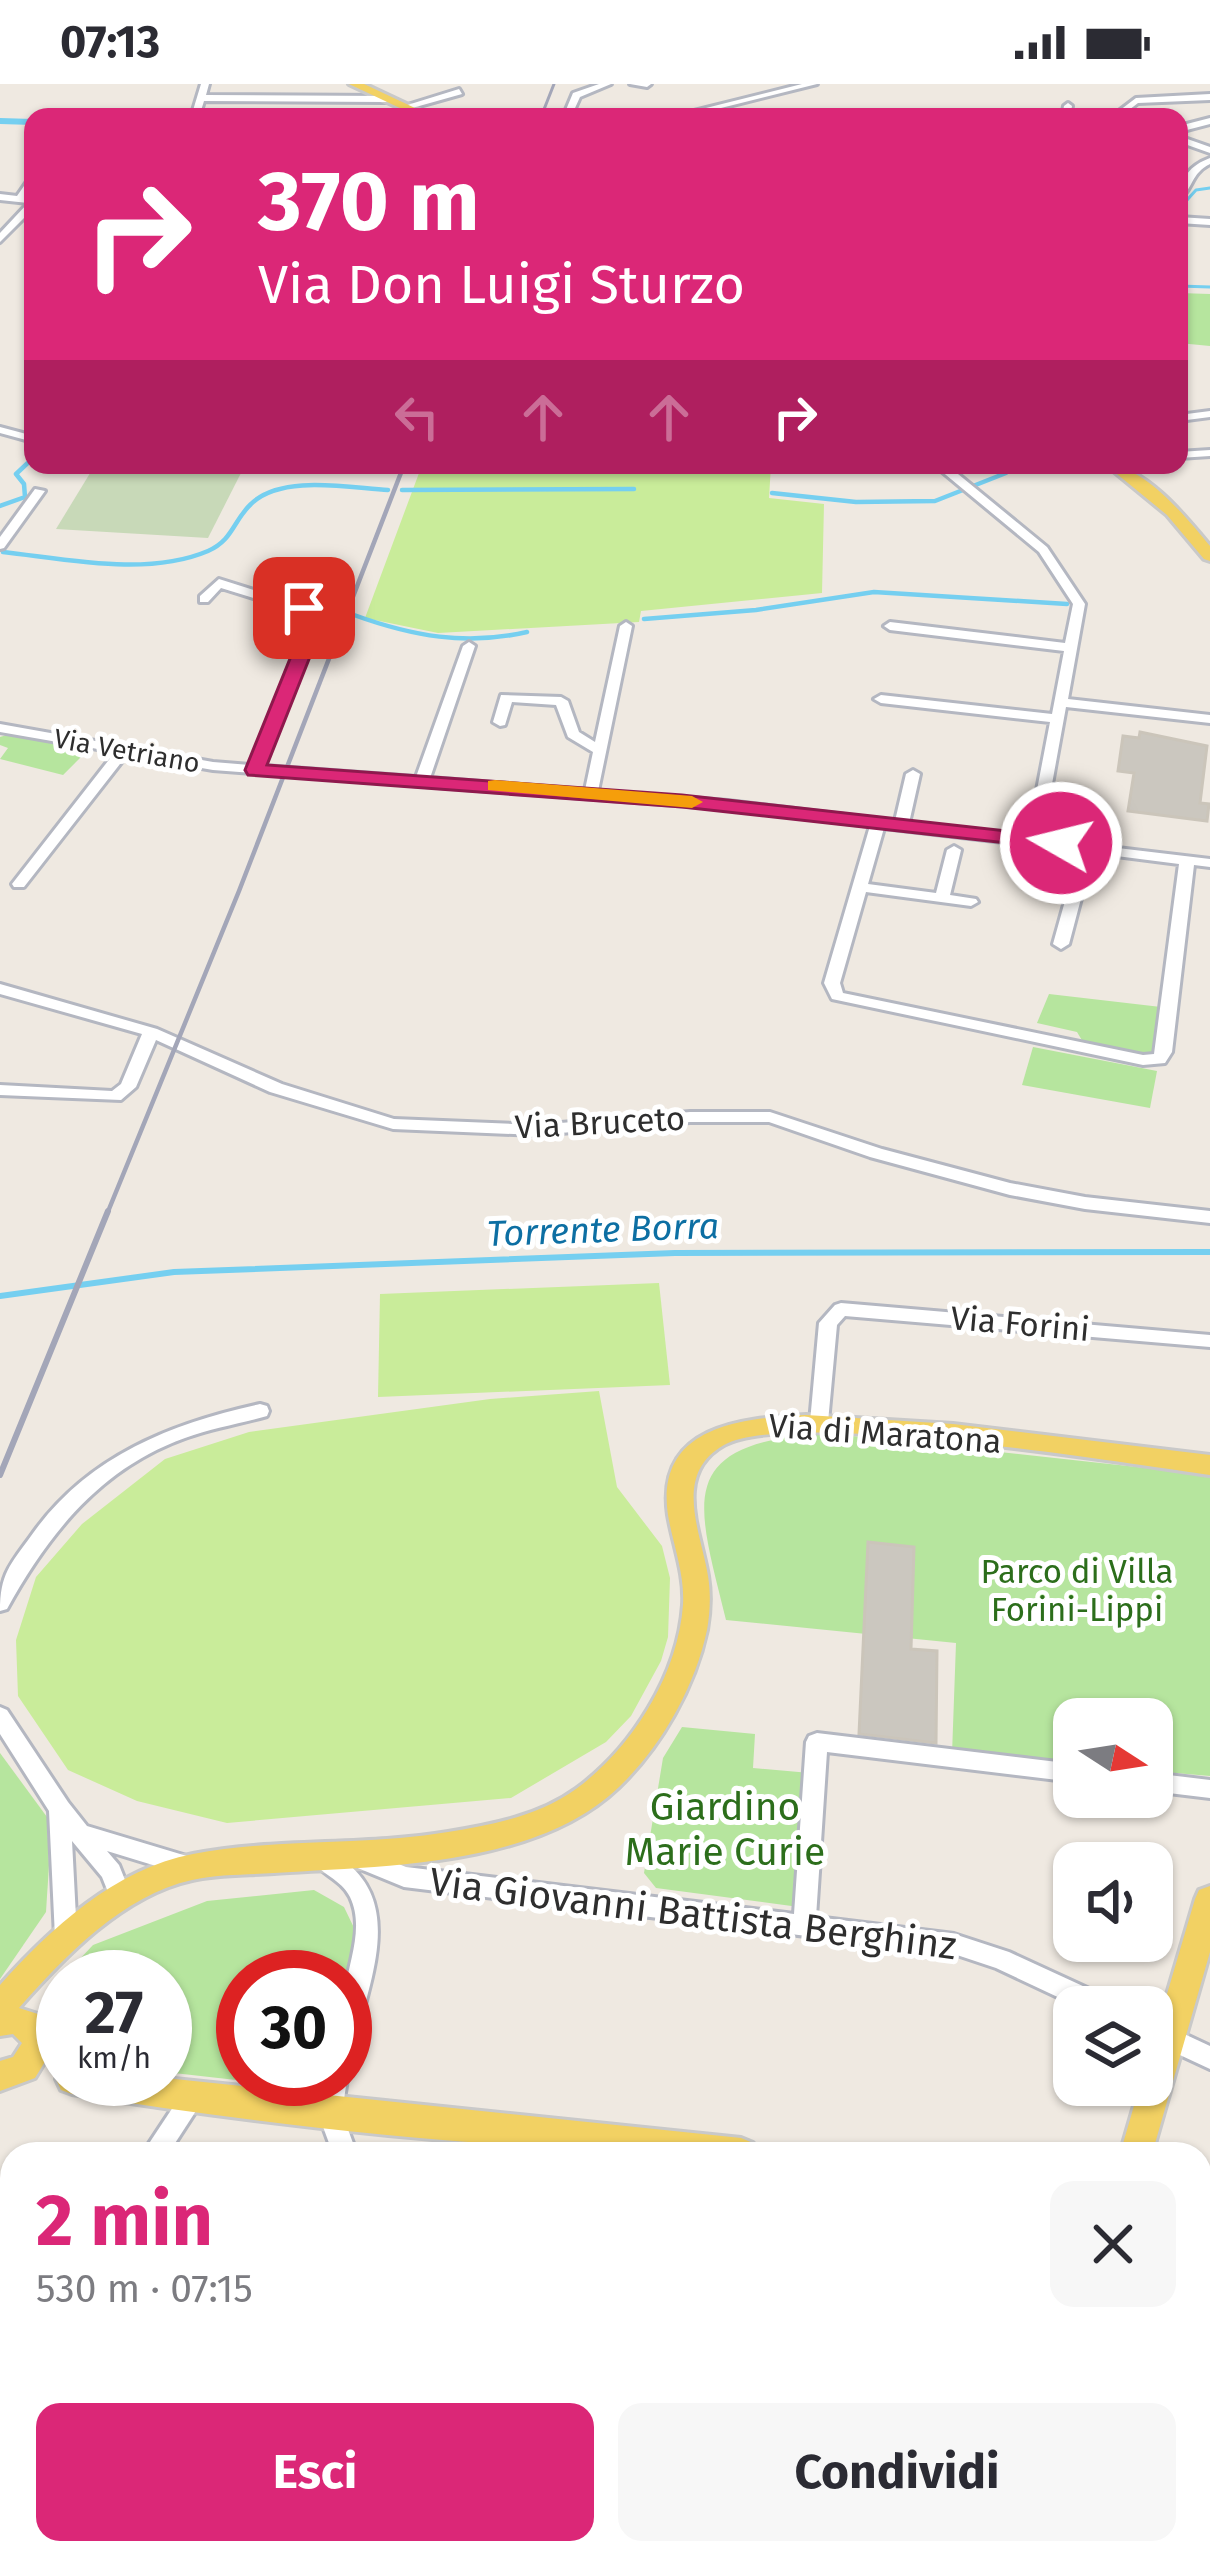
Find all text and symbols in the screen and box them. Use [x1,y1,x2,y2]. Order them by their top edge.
text: 07:13 [60,15,160,69]
text: 370 m [258,151,480,252]
icon: right [60,156,216,312]
text: Via Don Luigi Sturzo [258,253,745,317]
icon: left [384,384,450,450]
icon: ahead [510,384,576,450]
icon: ahead [636,384,702,450]
icon: right [762,384,828,450]
pin [253,557,355,659]
icon: arrive [271,575,337,641]
street label: Via Vetriano [52,722,202,780]
position arrow [998,780,1124,906]
street label: Via Bruceto [514,1099,686,1147]
water label: Torrente Borra [486,1204,720,1256]
street label: Via Forini [949,1298,1091,1350]
street label: Via di Maratona [767,1406,1003,1462]
park label: Parco di Villa Forini-Lippi [981,1552,1173,1630]
north arrow [1053,1698,1173,1818]
map controls [1053,1698,1173,2106]
park label: Giardino Marie Curie [625,1784,825,1875]
button: sound [1053,1842,1173,1962]
street label: Via Giovanni Battista Berghinz [427,1859,959,1969]
speed limit sign: 30 [216,1950,372,2106]
text: 27 [85,1977,143,2049]
button: layers [1053,1986,1173,2106]
text: km/h [77,2040,151,2076]
text: 2 min [36,2178,213,2264]
button: close [1050,2181,1176,2307]
text: 530 m · 07:15 [36,2266,253,2312]
button: Esci [36,2403,594,2541]
button: Condividi [618,2403,1176,2541]

